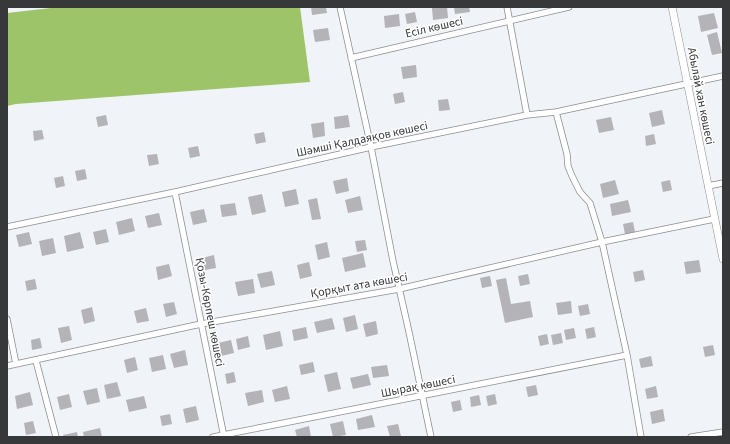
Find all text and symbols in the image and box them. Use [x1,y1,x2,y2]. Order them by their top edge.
street label: Есіл көшесі [403,13,465,42]
street label: Абылай хан көшесі [683,46,718,146]
street label: Шәмші Қалдаяқов көшесі [295,117,429,162]
street label: Қозы-Көрпеш көшесі [191,256,228,368]
street label: Қорқыт ата көшесі [309,269,409,302]
street label: Шырақ көшесі [379,371,457,402]

